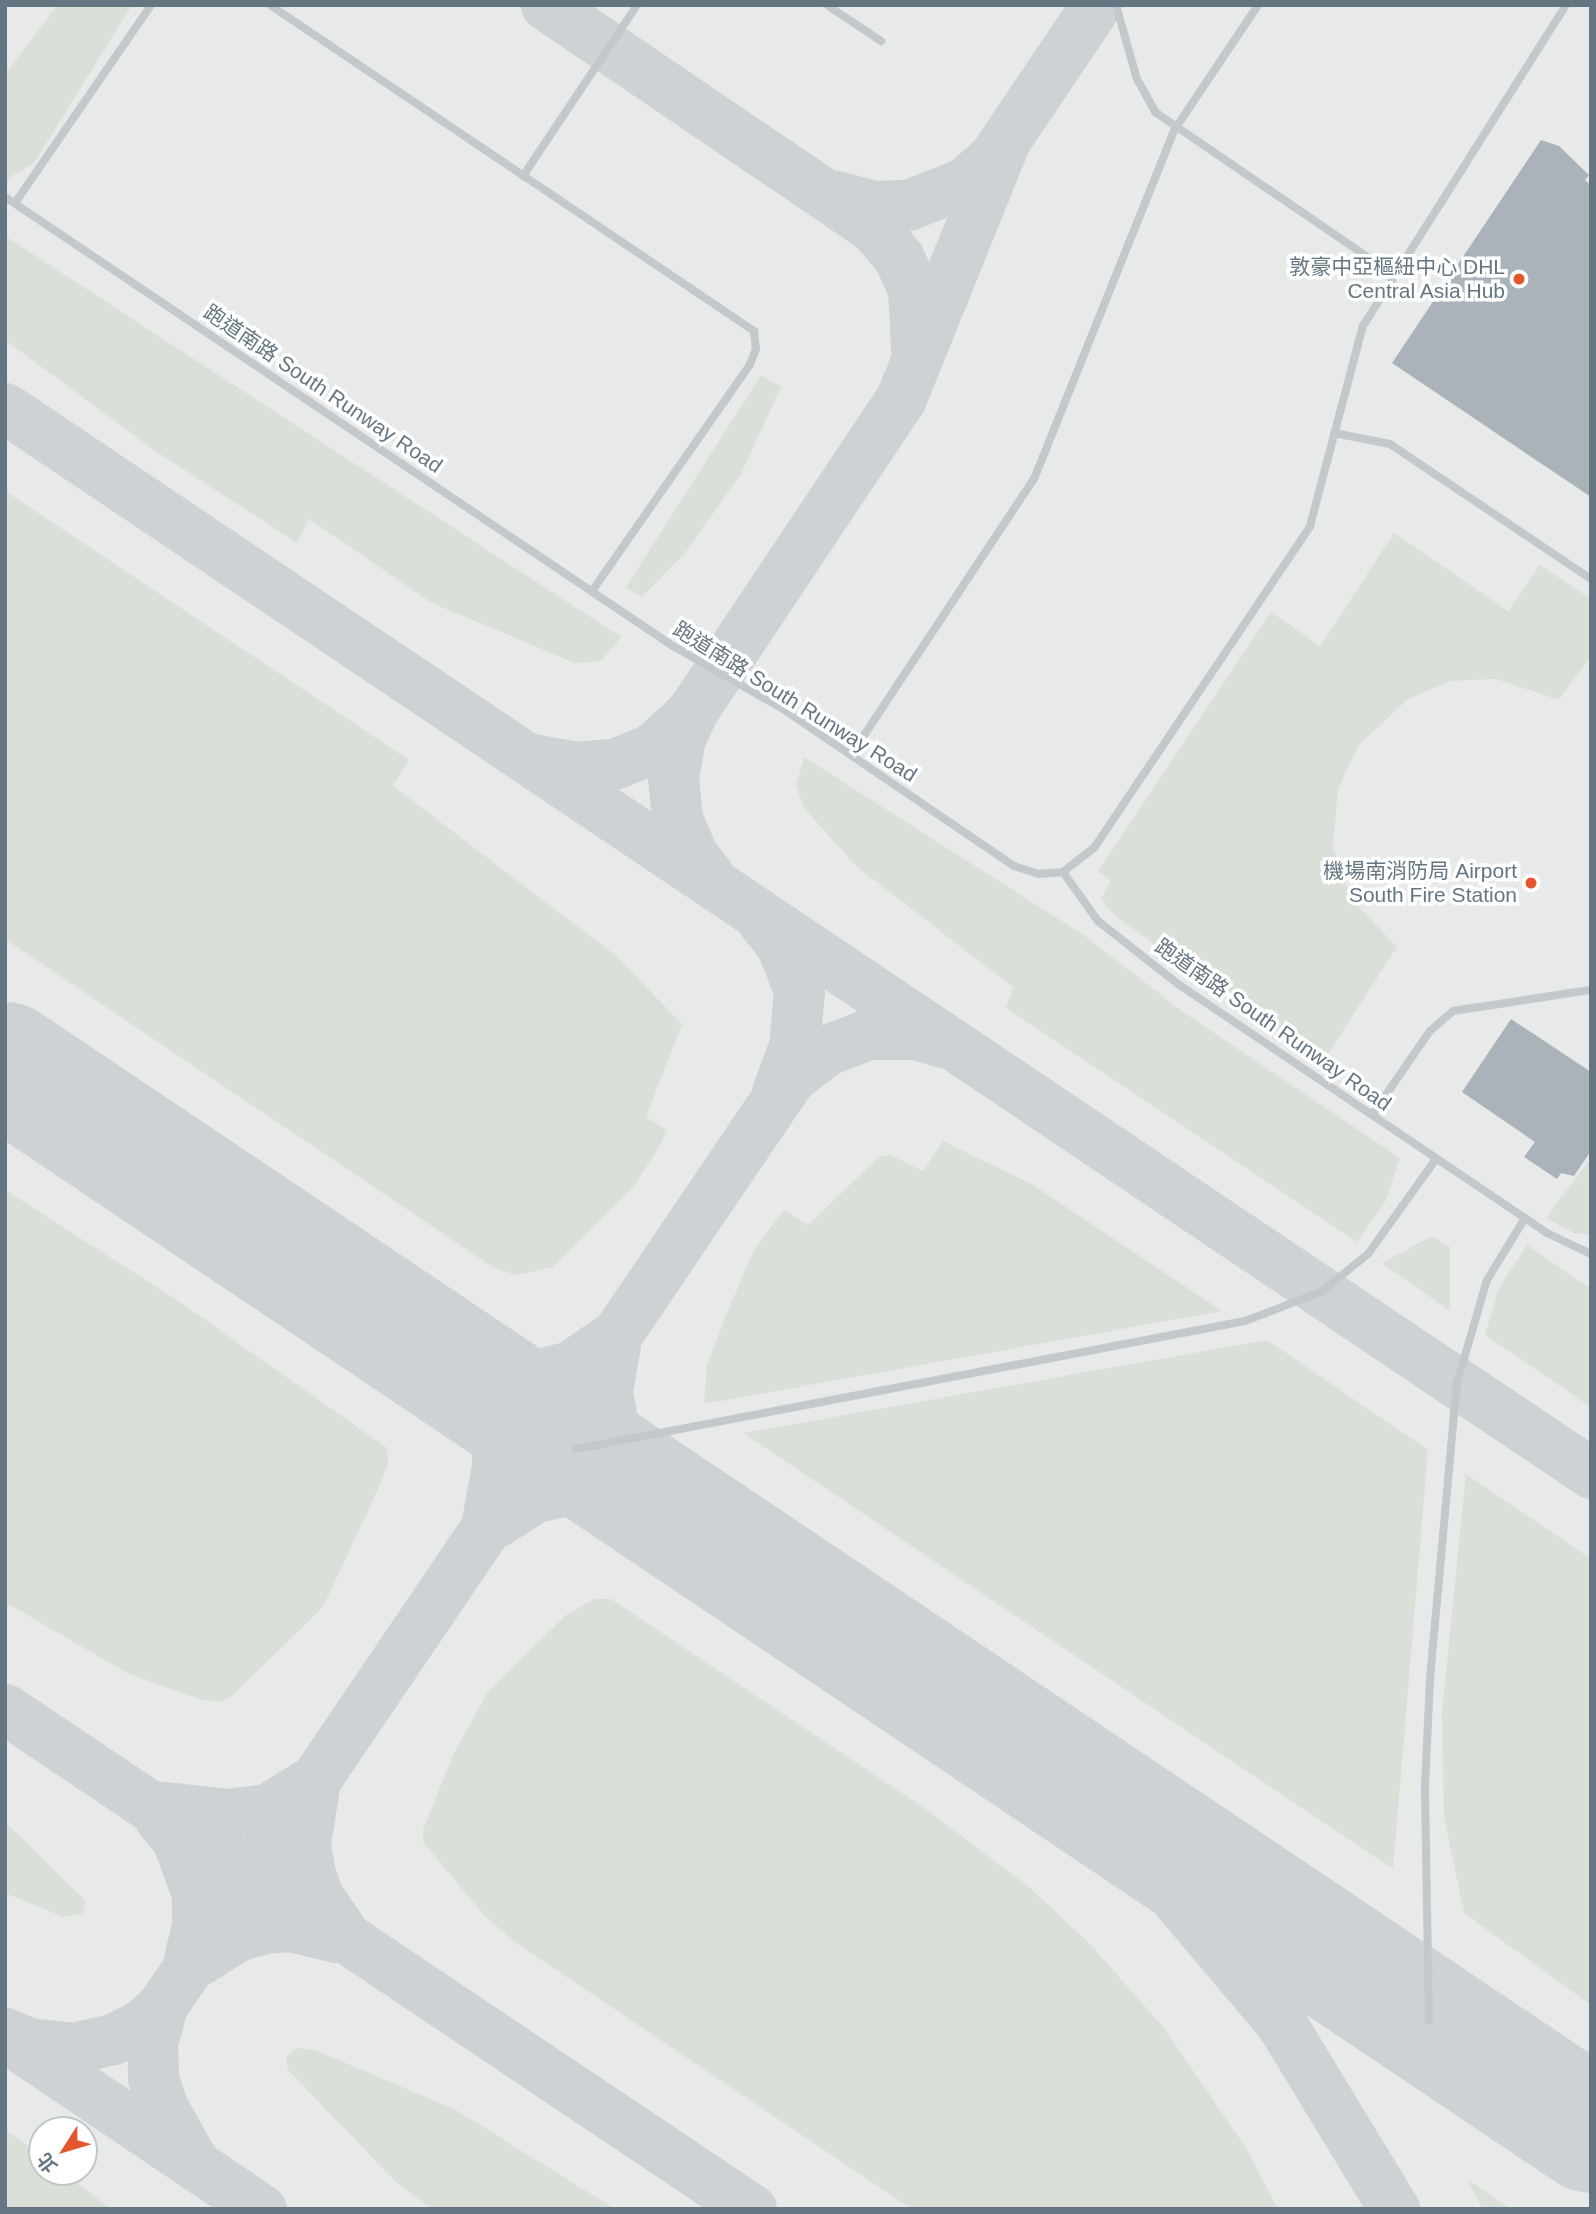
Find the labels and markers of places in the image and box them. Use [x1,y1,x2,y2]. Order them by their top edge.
place label: 敦豪中亞樞紐中心 DHL Central Asia Hub [1289,254,1505,304]
marker: 敦豪中亞樞紐中心 DHL Central Asia Hub [1511,271,1527,287]
place label: 機場南消防局 Airport South Fire Station [1323,858,1517,908]
marker: 機場南消防局 Airport South Fire Station [1523,875,1539,891]

